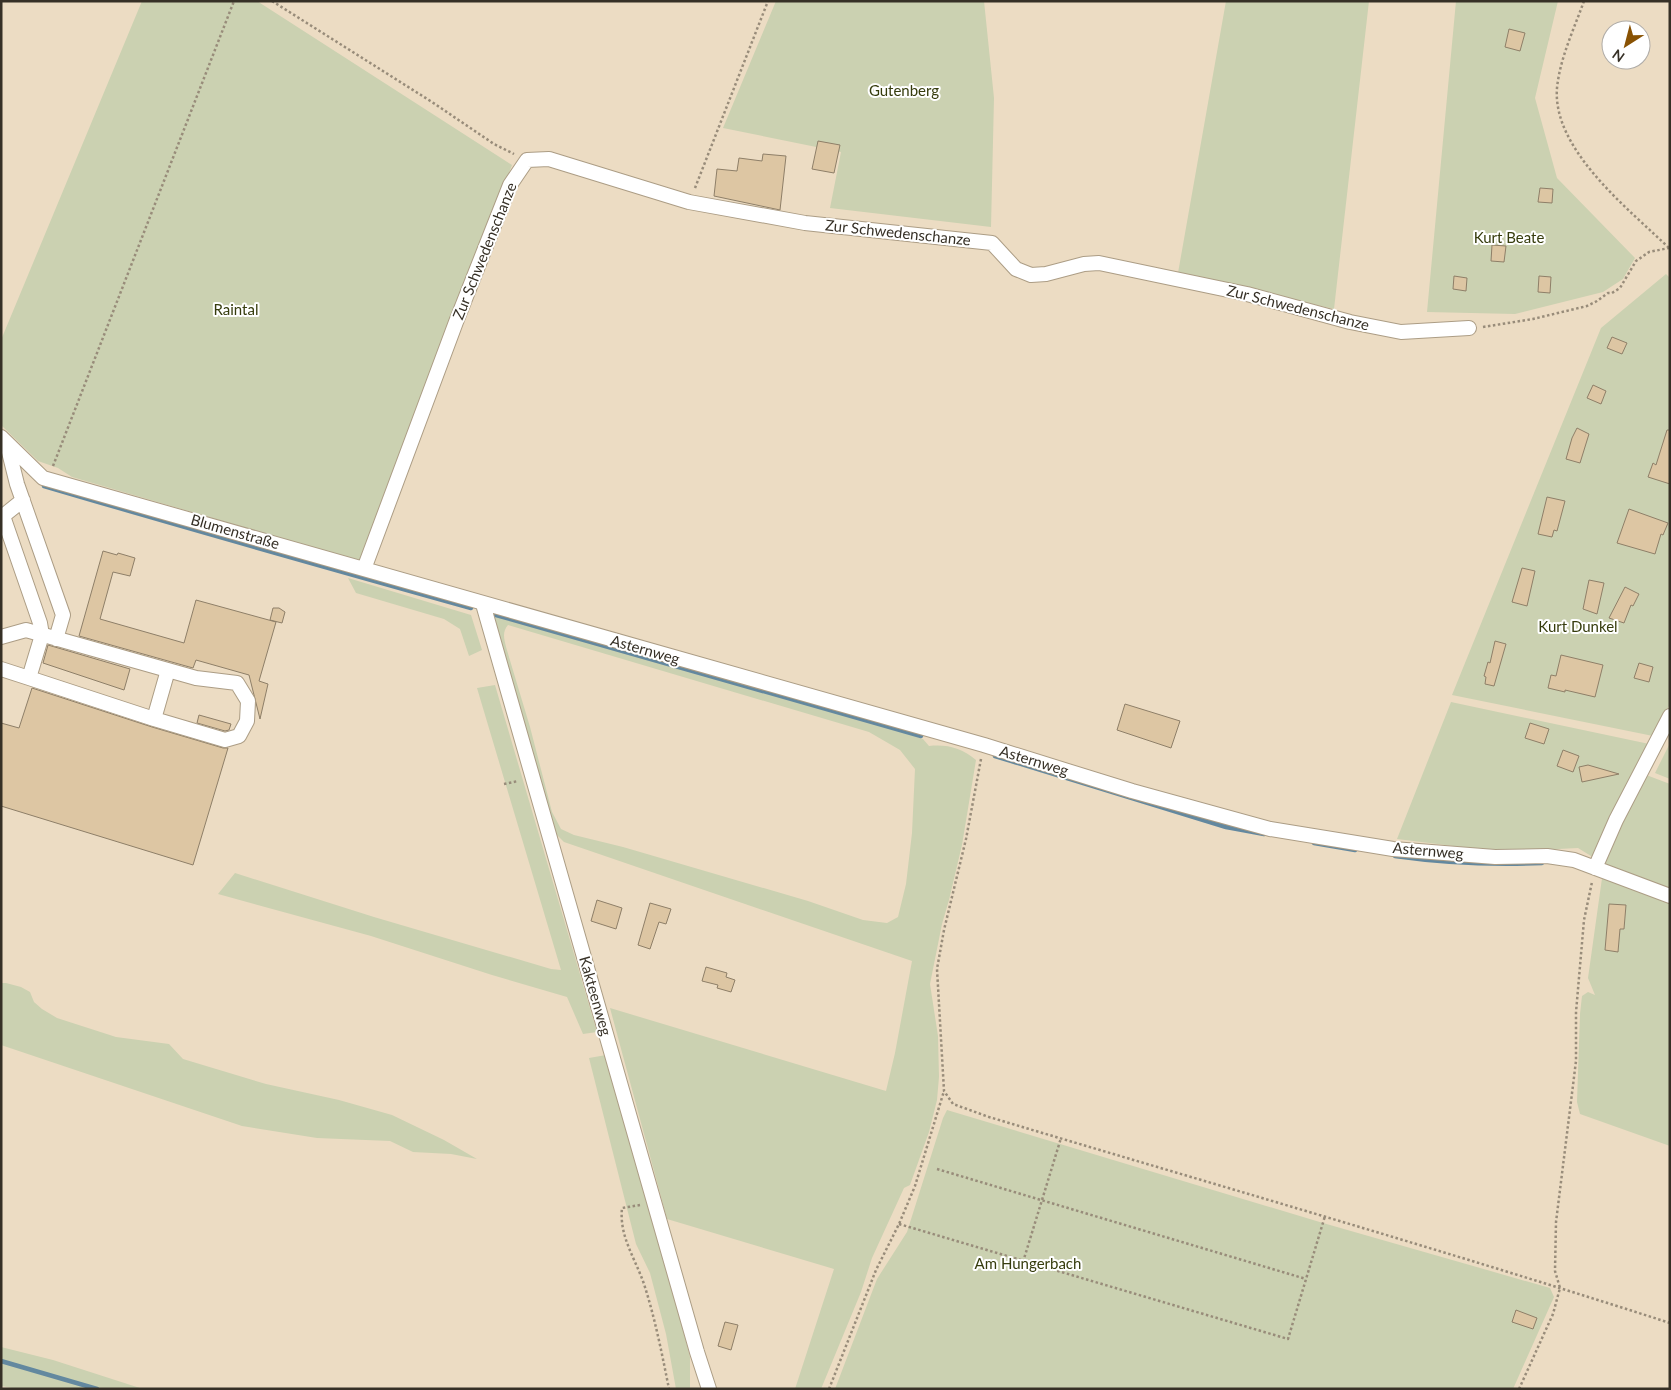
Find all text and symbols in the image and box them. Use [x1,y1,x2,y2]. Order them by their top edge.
north arrow [1601,20,1651,70]
text: N [1609,46,1627,66]
park label: Gutenberg [869,81,939,99]
street label: Zur Schwedenschanze [448,179,520,322]
street label: Zur Schwedenschanze [824,215,972,249]
park label: Kurt Beate [1474,228,1544,246]
street label: Zur Schwedenschanze [1225,281,1371,333]
park label: Raintal [214,300,258,318]
street label: Blumenstraße [189,510,282,552]
park label: Kurt Dunkel [1538,617,1618,635]
street label: Asternweg [609,631,682,668]
street label: Asternweg [998,741,1071,779]
street label: Asternweg [1392,838,1464,862]
street label: Kakteenweg [576,954,616,1038]
park label: Am Hungerbach [975,1254,1081,1272]

